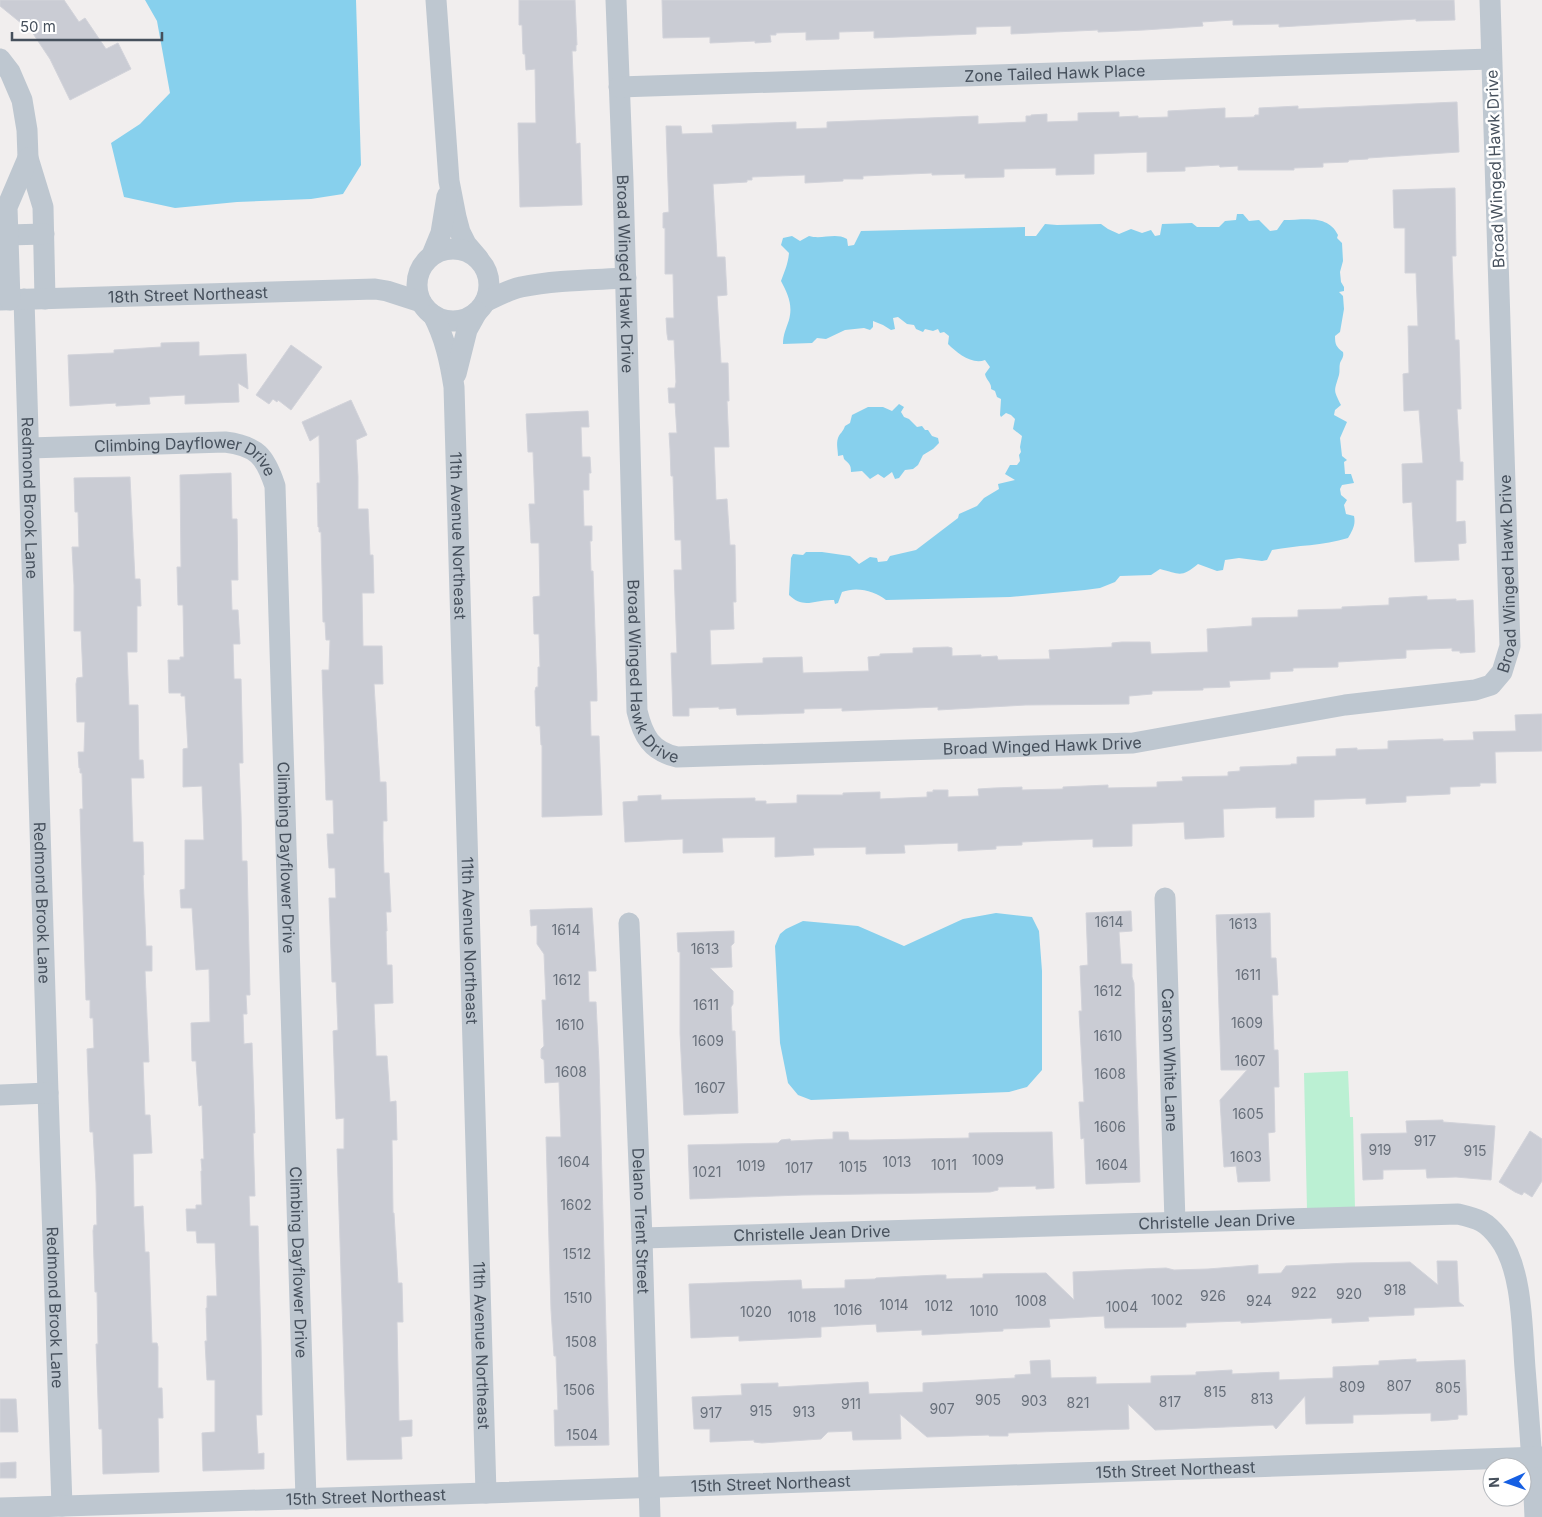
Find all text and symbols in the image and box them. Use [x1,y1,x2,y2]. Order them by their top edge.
scale bar [12,10,162,42]
text: 50 m [20,17,56,36]
street label: Zone Tailed Hawk Place [964,60,1146,86]
street label: Broad Winged Hawk Drive [1482,69,1508,269]
street label: Broad Winged Hawk Drive [613,174,638,373]
street label: 18th Street Northeast [108,282,268,307]
street label: Redmond Brook Lane [18,417,42,579]
street label: Climbing Dayflower Drive [94,432,280,479]
street label: 11th Avenue Northeast [446,451,471,620]
street label: Broad Winged Hawk Drive [1492,474,1520,675]
street label: Broad Winged Hawk Drive [624,579,681,767]
street label: Broad Winged Hawk Drive [943,732,1143,759]
street label: Climbing Dayflower Drive [273,761,299,954]
street label: Redmond Brook Lane [30,821,55,984]
street label: 11th Avenue Northeast [458,856,482,1025]
house number: 1614 [1094,913,1124,930]
house number: 1613 [1229,915,1257,932]
house number: 1614 [551,921,581,938]
house number: 1613 [691,940,719,957]
house number: 1611 [1235,966,1261,983]
house number: 1612 [553,971,581,988]
house number: 1612 [1094,982,1122,999]
street label: Carson White Lane [1158,988,1182,1132]
house number: 1611 [693,996,719,1013]
house number: 1609 [1231,1014,1263,1031]
house number: 1610 [556,1016,584,1033]
house number: 1610 [1094,1027,1122,1044]
house number: 1609 [692,1032,724,1049]
house number: 1607 [1235,1052,1266,1069]
house number: 1608 [555,1063,587,1080]
house number: 1608 [1094,1065,1126,1082]
house number: 1607 [695,1079,726,1096]
house number: 1605 [1232,1105,1264,1122]
house number: 1606 [1094,1118,1126,1135]
house number: 917 [1414,1132,1436,1149]
house number: 919 [1368,1141,1392,1158]
house number: 915 [1464,1142,1486,1159]
street label: Delano Trent Street [628,1147,654,1294]
house number: 1603 [1230,1148,1262,1165]
house number: 1009 [972,1151,1004,1168]
house number: 1604 [558,1153,590,1170]
house number: 1013 [883,1153,911,1170]
house number: 1011 [931,1156,957,1173]
house number: 1604 [1096,1156,1128,1173]
house number: 1019 [737,1157,765,1174]
house number: 1015 [839,1158,867,1175]
house number: 1017 [785,1159,813,1176]
house number: 1021 [693,1163,721,1180]
street label: Climbing Dayflower Drive [286,1166,312,1359]
house number: 1602 [560,1196,592,1213]
street label: Christelle Jean Drive [1138,1209,1296,1233]
street label: Christelle Jean Drive [733,1221,891,1245]
street label: Redmond Brook Lane [43,1226,68,1389]
house number: 1512 [563,1245,591,1262]
street label: 11th Avenue Northeast [469,1261,494,1430]
house number: 918 [1383,1281,1407,1298]
house number: 922 [1291,1284,1317,1301]
house number: 920 [1336,1285,1362,1302]
house number: 926 [1200,1287,1226,1304]
house number: 1510 [564,1289,592,1306]
house number: 1002 [1151,1291,1183,1308]
house number: 1008 [1015,1292,1047,1309]
house number: 924 [1246,1292,1272,1309]
house number: 1014 [879,1296,909,1313]
house number: 1012 [925,1297,953,1314]
house number: 1004 [1106,1298,1138,1315]
house number: 1016 [834,1301,862,1318]
house number: 1010 [969,1302,999,1319]
house number: 1020 [740,1303,772,1320]
house number: 1018 [788,1308,816,1325]
house number: 1508 [565,1333,597,1350]
house number: 807 [1386,1377,1412,1394]
house number: 809 [1339,1378,1365,1395]
house number: 805 [1435,1379,1461,1396]
house number: 1506 [563,1381,595,1398]
house number: 815 [1204,1383,1226,1400]
house number: 813 [1250,1390,1274,1407]
house number: 905 [975,1391,1001,1408]
house number: 903 [1021,1392,1047,1409]
house number: 817 [1159,1393,1181,1410]
house number: 821 [1067,1394,1089,1411]
house number: 911 [841,1395,861,1412]
house number: 907 [929,1400,955,1417]
house number: 915 [750,1402,772,1419]
house number: 913 [792,1403,816,1420]
house number: 917 [700,1404,722,1421]
house number: 1504 [566,1426,598,1443]
street label: 15th Street Northeast [1095,1457,1256,1482]
north arrow [1482,1457,1532,1507]
street label: 15th Street Northeast [690,1471,851,1496]
text: N [1485,1477,1502,1488]
street label: 15th Street Northeast [286,1484,446,1509]

